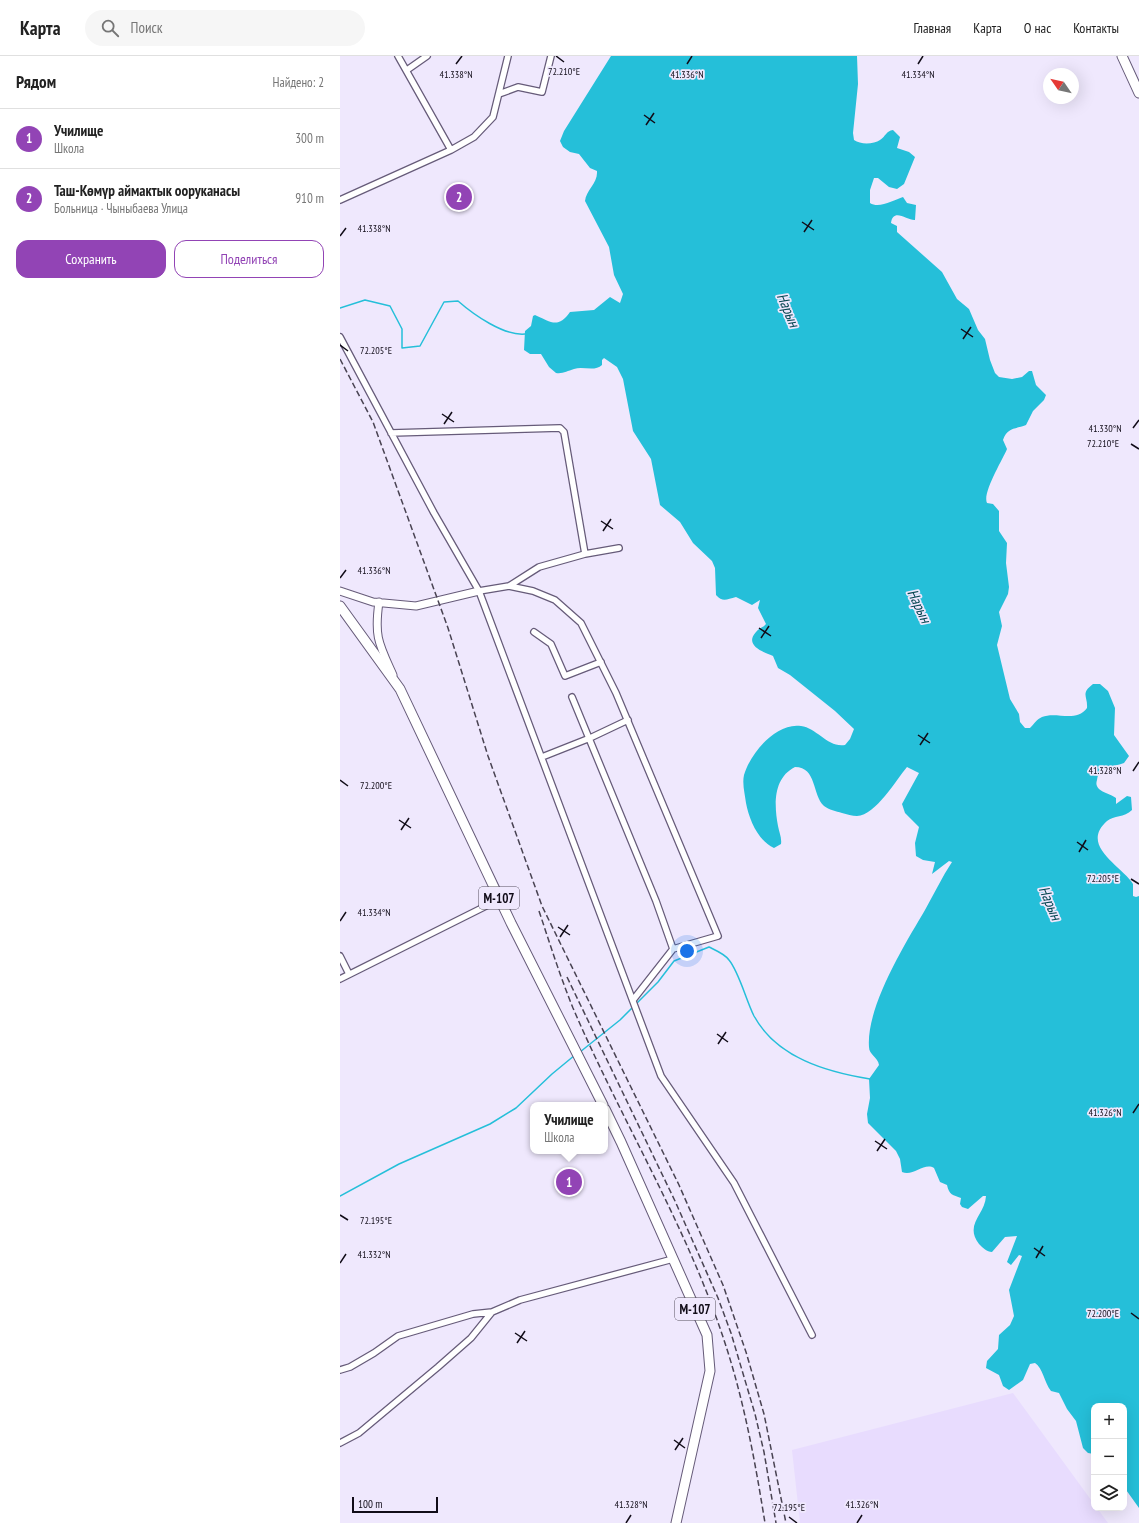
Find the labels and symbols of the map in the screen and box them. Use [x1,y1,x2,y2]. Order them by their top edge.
text: 72.210°E [548,65,580,78]
text: 41.338°N [439,68,473,81]
text: 41.336°N [670,68,704,81]
text: 41.334°N [901,68,935,81]
north arrow [1043,68,1079,104]
pin: 2 [446,182,472,212]
text: 41.338°N [357,222,391,235]
water label: Нарын [773,290,805,331]
text: 72.205°E [360,344,392,357]
text: 41.330°N [1088,422,1122,435]
text: 72.210°E [1087,437,1119,450]
text: 41.336°N [357,564,391,577]
water label: Нарын [903,586,936,627]
text: 41.328°N [1088,764,1122,777]
text: 72.200°E [360,779,392,792]
text: 72.205°E [1087,872,1119,885]
water label: Нарын [1035,883,1067,924]
road number: М-107 [479,887,519,909]
text: 41.334°N [357,906,391,919]
your location [677,941,697,961]
text: 41.326°N [1088,1106,1122,1119]
pin: 1 [556,1167,582,1197]
text: 72.195°E [360,1214,392,1227]
text: 41.332°N [357,1248,391,1261]
road number: М-107 [675,1298,715,1320]
text: 72.200°E [1087,1307,1119,1320]
scale bar [352,1495,438,1514]
text: 41.328°N [614,1498,648,1511]
text: 41.326°N [845,1498,879,1511]
text: 72.195°E [773,1501,805,1514]

